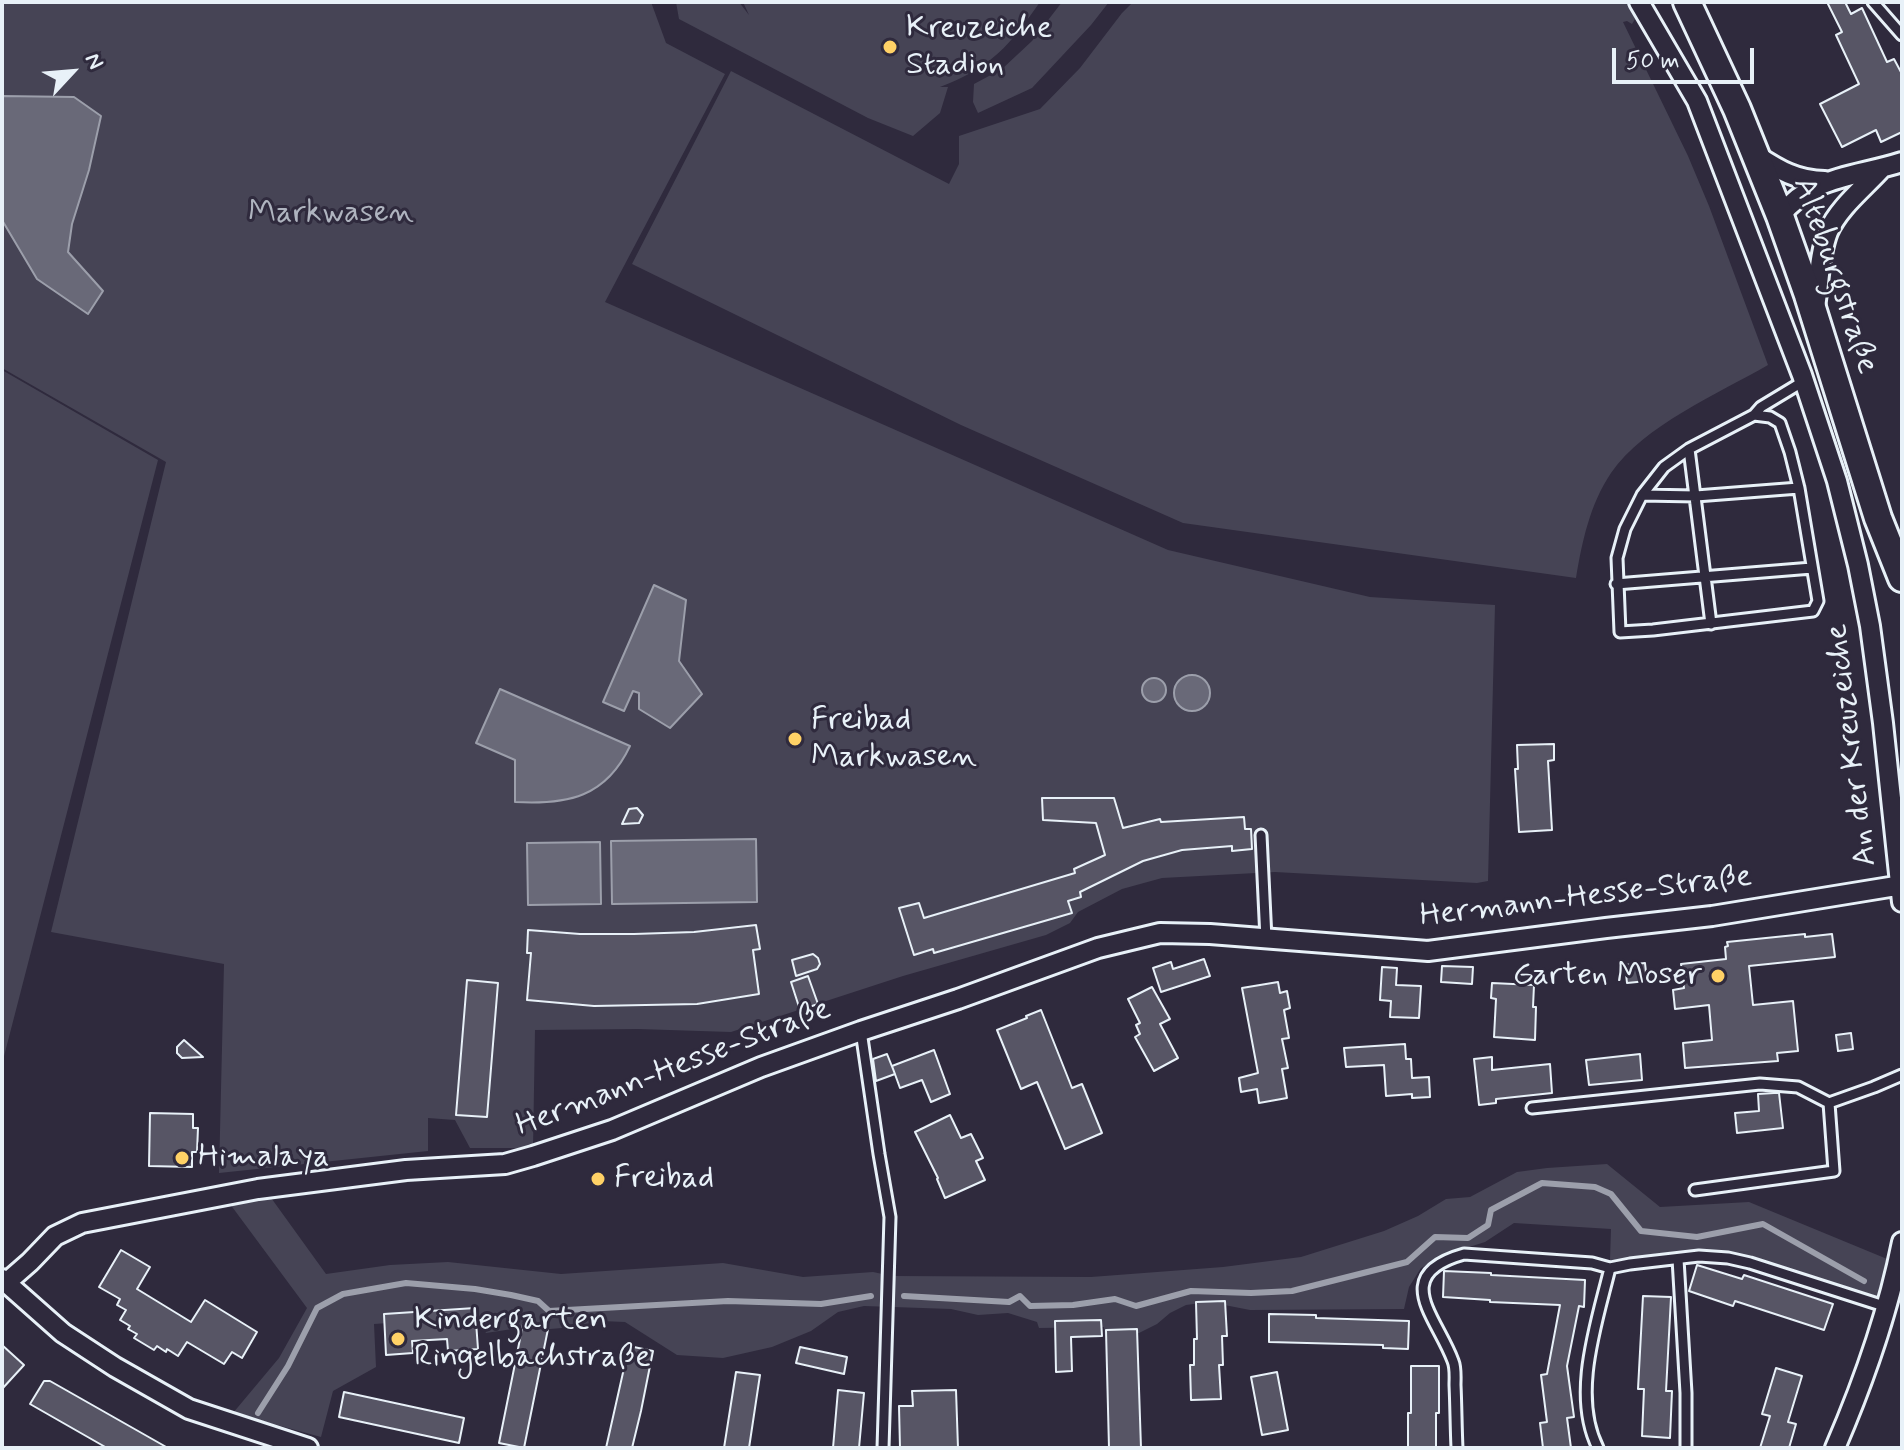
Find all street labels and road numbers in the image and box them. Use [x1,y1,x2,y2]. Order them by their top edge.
street label: Alteburgstraße [1783,173,1885,379]
street label: An der Kreuzeiche [1819,621,1887,869]
street label: Hermann-Hesse-Straße [1418,859,1754,937]
street label: Hermann-Hesse-Straße [511,991,837,1147]

